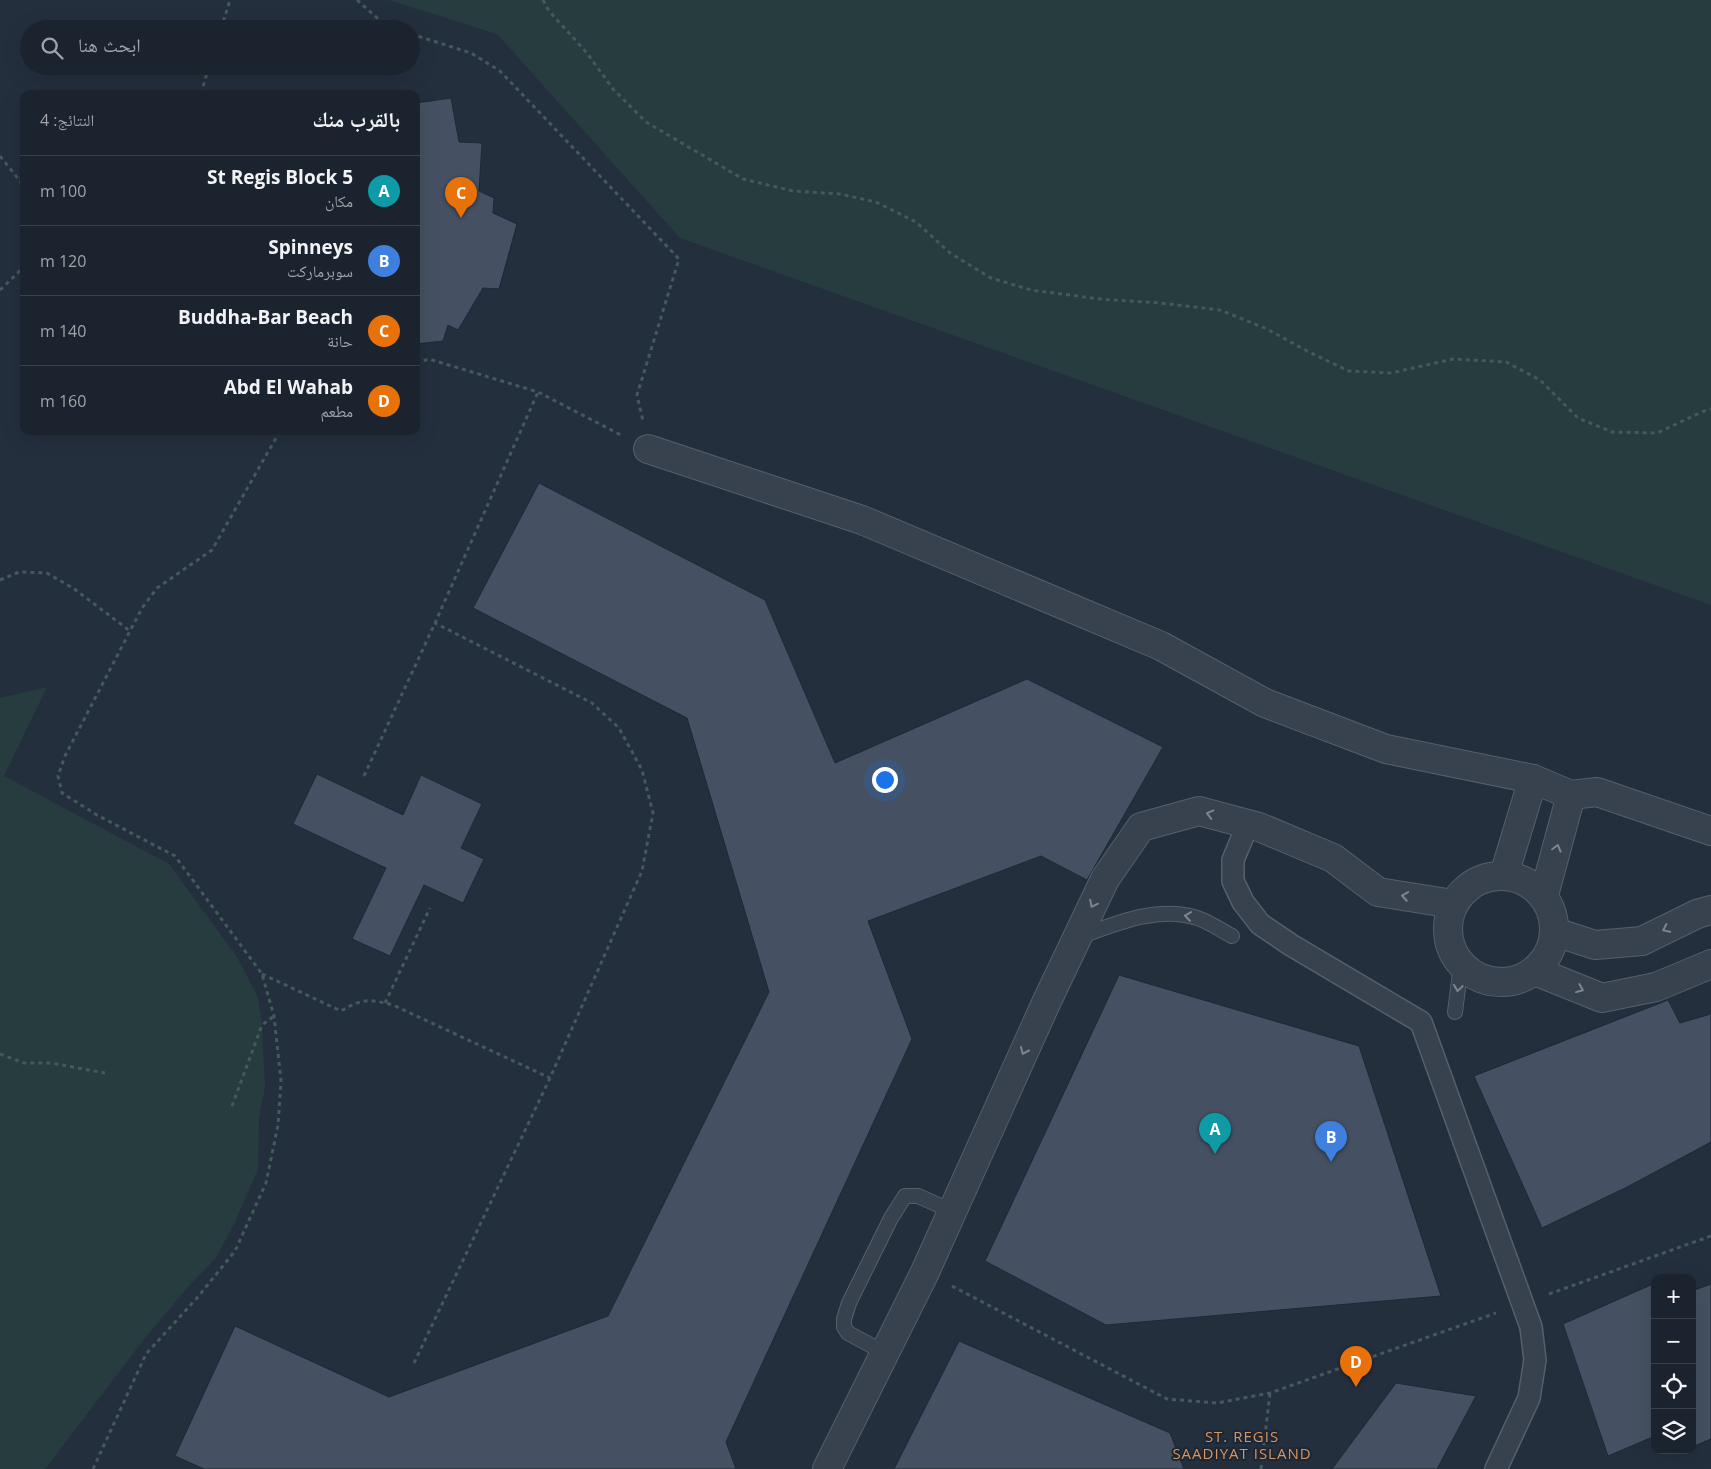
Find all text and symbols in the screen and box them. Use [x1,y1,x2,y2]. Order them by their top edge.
search box [20,20,420,75]
text: ابحث هنا [78,32,141,58]
icon: search [38,34,66,62]
text: بالقرب منك [313,105,400,133]
text: النتائج: 4 [40,109,94,131]
text: St Regis Block 5 [207,164,353,190]
pin: C [445,177,477,218]
text: 100 m [40,180,86,202]
text: A [378,180,390,202]
text: مكان [325,190,353,212]
text: Spinneys [268,234,353,260]
text: 120 m [40,250,86,272]
text: B [379,250,389,272]
text: سوبرماركت [287,260,353,282]
text: Buddha-Bar Beach [178,304,353,330]
text: 140 m [40,320,86,342]
text: C [379,320,389,342]
text: حانة [327,330,353,352]
text: Abd El Wahab [224,374,353,400]
text: 160 m [40,390,86,412]
text: D [378,390,390,412]
text: مطعم [321,400,353,422]
your location [872,767,898,793]
one-way arrow [1205,809,1214,820]
one-way arrow [1551,845,1561,853]
one-way arrow [1401,892,1409,902]
one-way arrow [1089,899,1099,908]
one-way arrow [1184,912,1192,922]
one-way arrow [1662,923,1671,934]
one-way arrow [1575,983,1584,993]
one-way arrow [1453,985,1464,993]
one-way arrow [1019,1046,1030,1055]
pin: A [1199,1113,1231,1154]
pin: B [1315,1121,1347,1162]
map controls [1651,1274,1696,1454]
button: + [1651,1274,1696,1319]
button: − [1651,1319,1696,1364]
pin: D [1340,1346,1372,1387]
button: locate [1651,1364,1696,1409]
button: layers [1651,1409,1696,1454]
district label: ST. REGIS SAADIYAT ISLAND [1172,1426,1312,1463]

